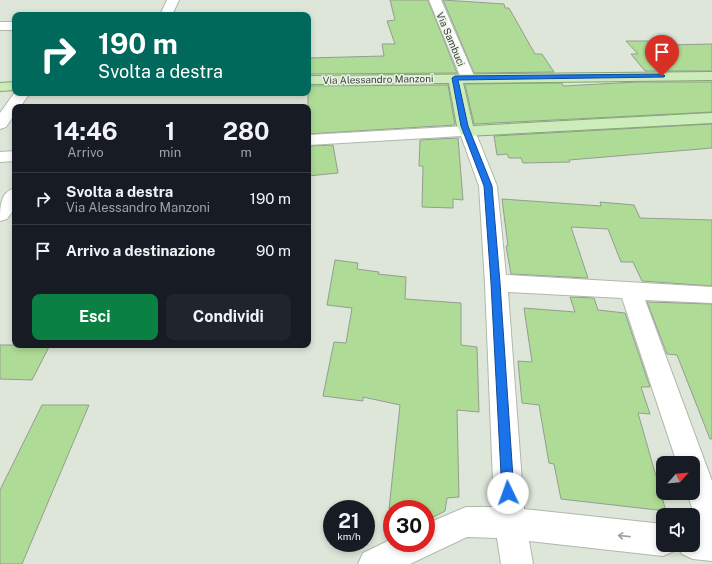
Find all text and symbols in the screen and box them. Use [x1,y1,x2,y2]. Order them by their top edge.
street label: Via Sambuci [434,10,468,68]
text: 190 m [98,27,178,60]
icon: right [32,28,84,80]
pin [645,35,679,76]
icon: arrive [651,41,673,63]
text: Svolta a destra [98,61,223,82]
street label: Via Alessandro Manzoni [323,72,433,86]
text: 14:46 [54,117,118,145]
text: 1 [165,117,175,145]
text: 280 [223,117,269,145]
text: Arrivo [67,145,104,160]
text: min [159,145,181,160]
text: m [240,145,252,160]
text: Svolta a destra [66,183,173,200]
icon: right [32,188,54,210]
text: 190 m [250,190,291,207]
text: Via Alessandro Manzoni [66,200,210,215]
icon: arrive [32,240,54,262]
text: Arrivo a destinazione [66,242,215,259]
text: 90 m [256,242,291,259]
button: Esci [32,294,158,340]
button: Condividi [166,294,291,340]
north arrow [656,456,700,500]
map controls [656,456,700,552]
position arrow [487,472,529,514]
speed limit sign: 30 [383,500,435,552]
button: sound [656,508,700,552]
text: 21 [338,509,360,533]
text: km/h [337,530,361,542]
one-way arrow [618,532,631,539]

